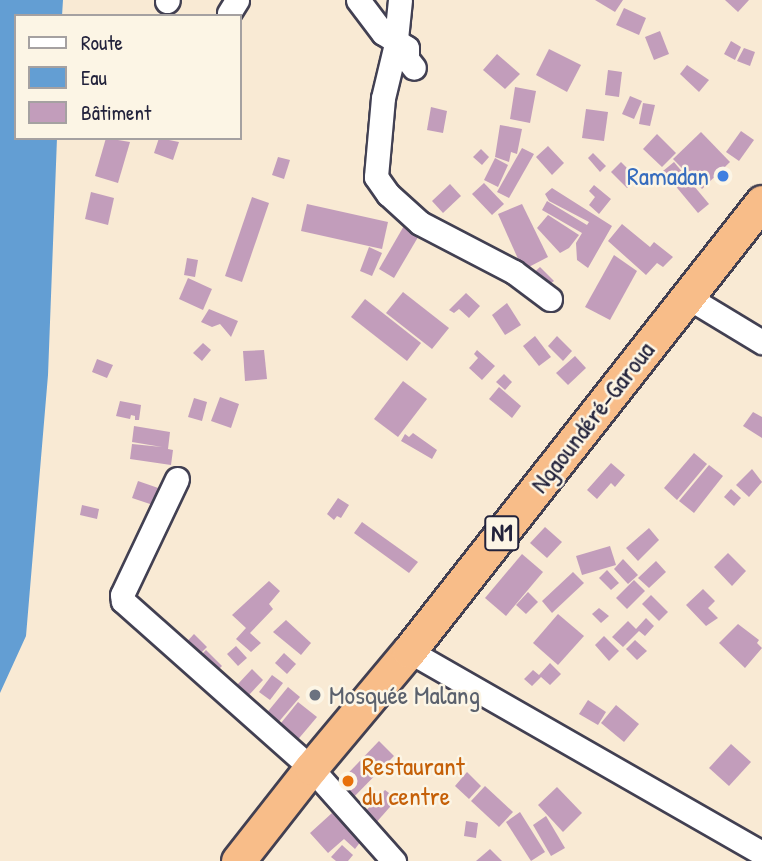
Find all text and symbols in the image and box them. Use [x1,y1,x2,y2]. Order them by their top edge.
legend [14,14,242,140]
text: Route [81,28,123,57]
text: Eau [81,63,107,92]
text: Bâtiment [81,98,151,127]
place label: Ramadan [627,160,709,192]
marker: Ramadan [715,168,731,184]
street label: Ngaoundéré-Garoua [523,335,661,499]
road number: N1 [483,512,521,554]
place label: Mosquée Malang [329,679,480,711]
marker: Mosquée Malang [307,687,323,703]
place label: Restaurant du centre [362,750,465,812]
marker: Restaurant du centre [340,773,356,789]

